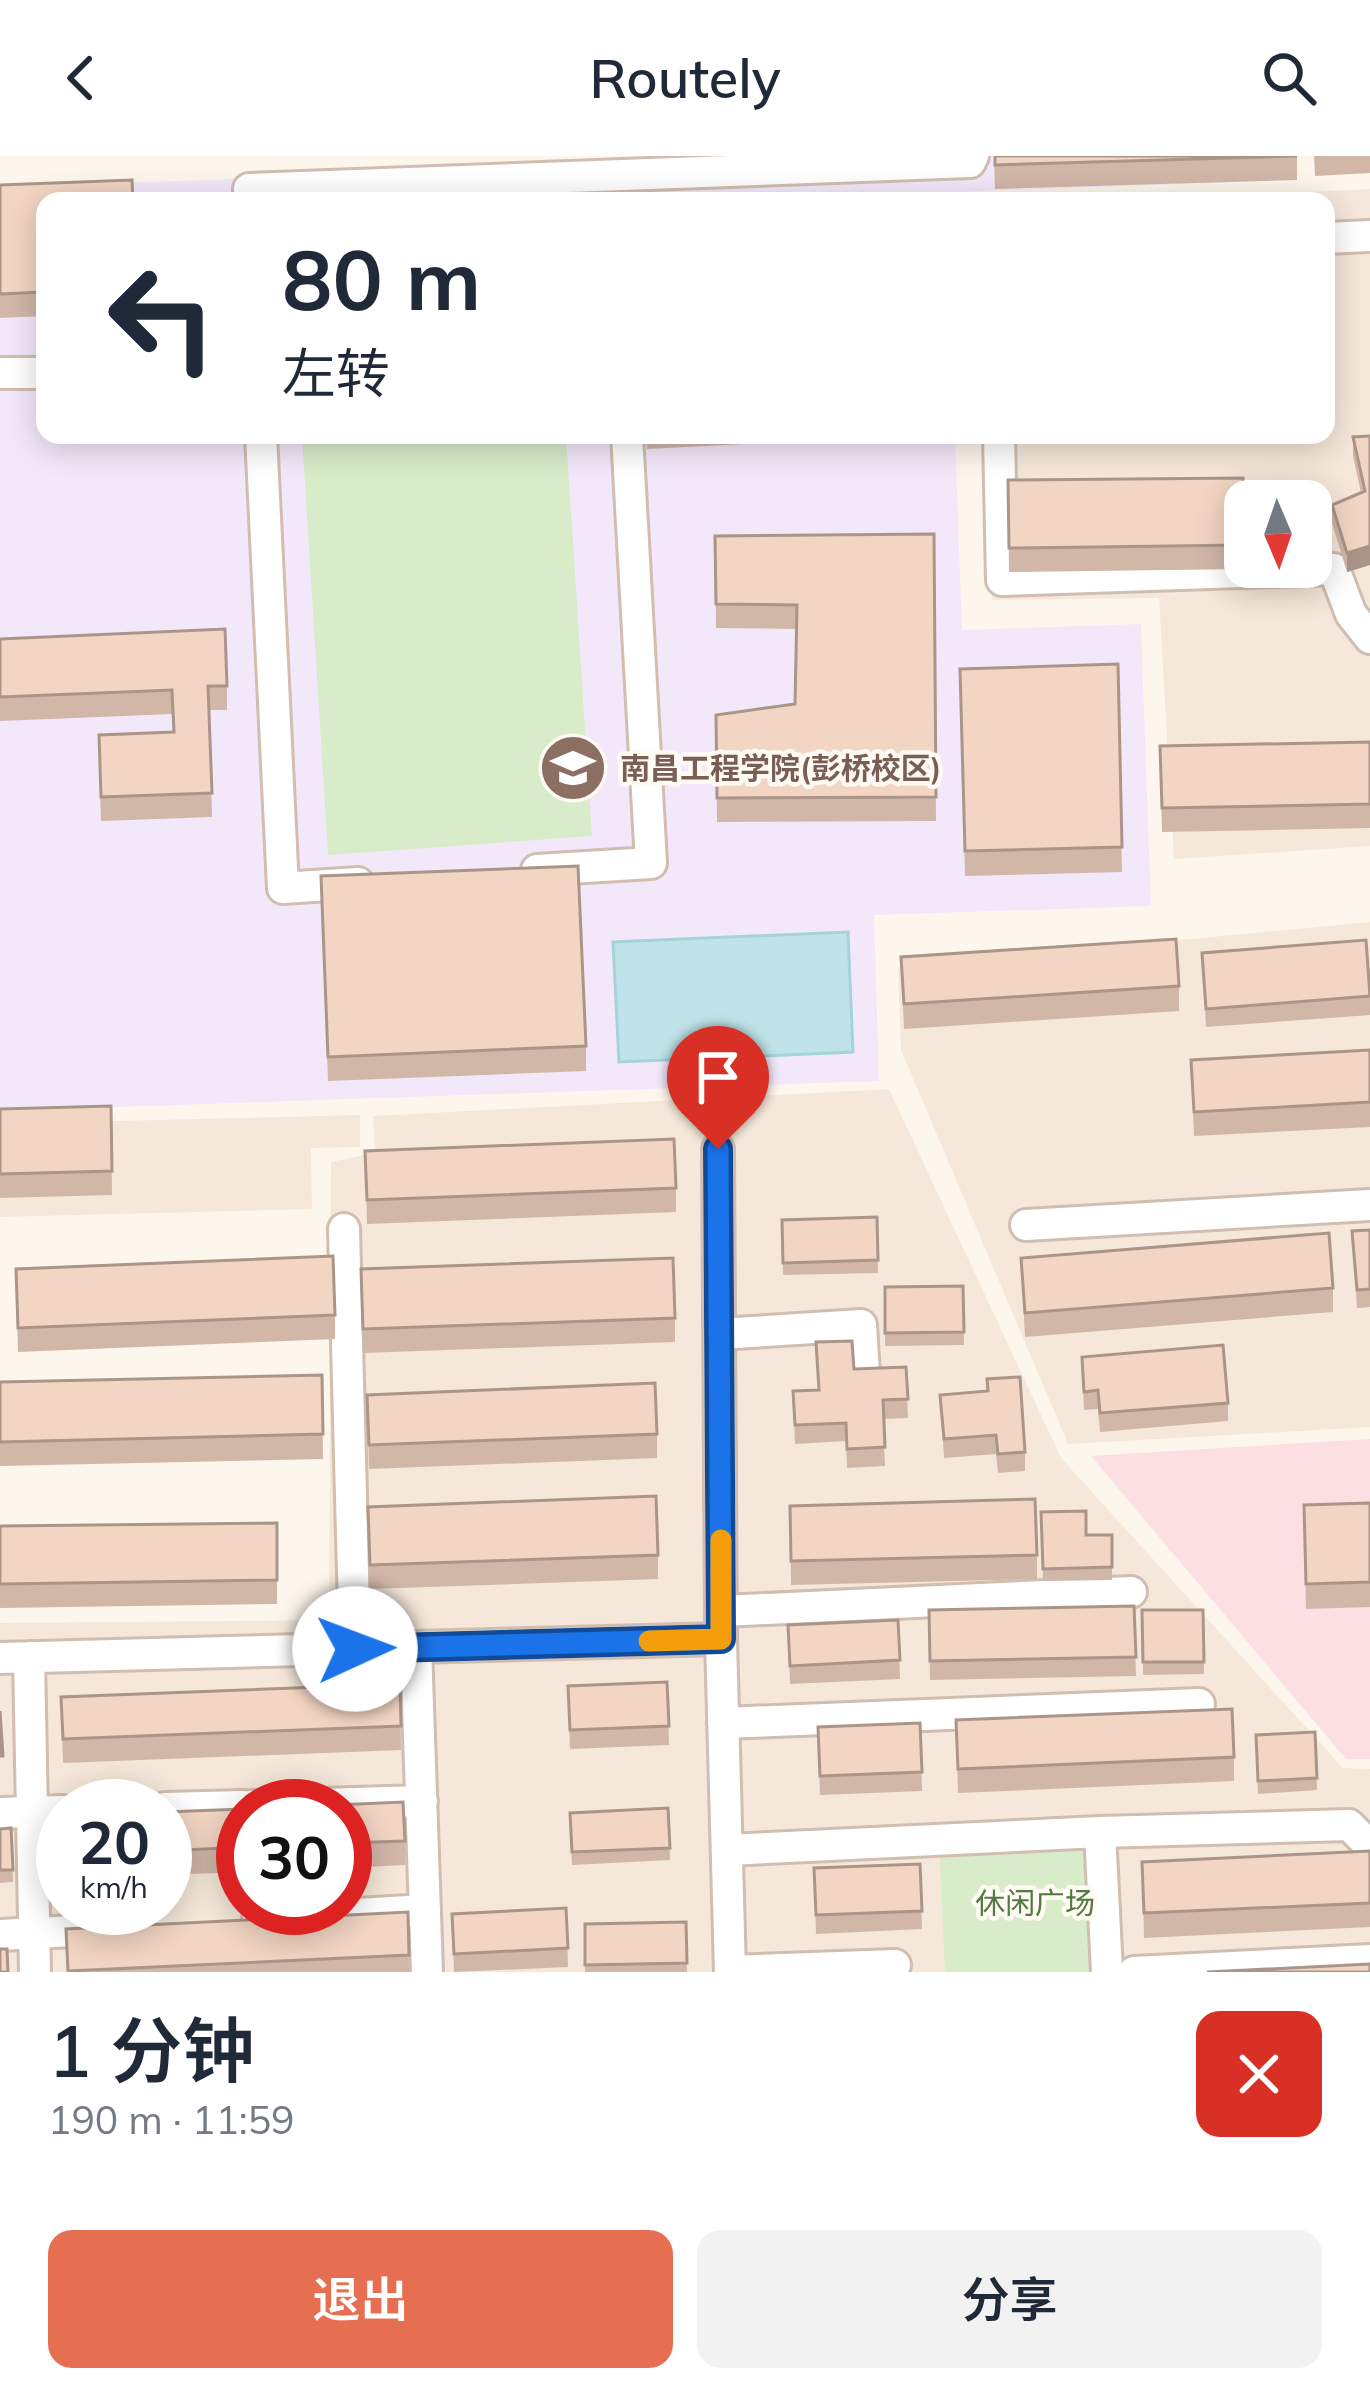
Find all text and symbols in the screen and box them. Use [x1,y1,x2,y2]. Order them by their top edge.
text: Routely [589,44,781,112]
icon: back [48,45,114,111]
icon: search [1256,45,1322,111]
text: 80 m [282,226,481,331]
icon: left [84,240,240,396]
text: 左转 [282,339,390,407]
north arrow [1224,480,1332,588]
map controls [1224,480,1332,588]
school or university icon: 南昌工程学院(彭桥校区) [538,733,608,803]
place label: 南昌工程学院(彭桥校区) [620,749,941,787]
pin [667,1026,769,1149]
icon: arrive [685,1044,751,1110]
position arrow [292,1586,418,1712]
speed limit sign: 30 [216,1779,372,1935]
text: 20 [78,1804,150,1879]
text: km/h [80,1868,148,1906]
park label: 休闲广场 [975,1884,1095,1922]
text: 1 分钟 [48,2005,254,2095]
button: close [1196,2011,1322,2137]
text: 190 m · 11:59 [48,2095,294,2144]
button: 退出 [48,2230,673,2368]
button: 分享 [697,2230,1322,2368]

